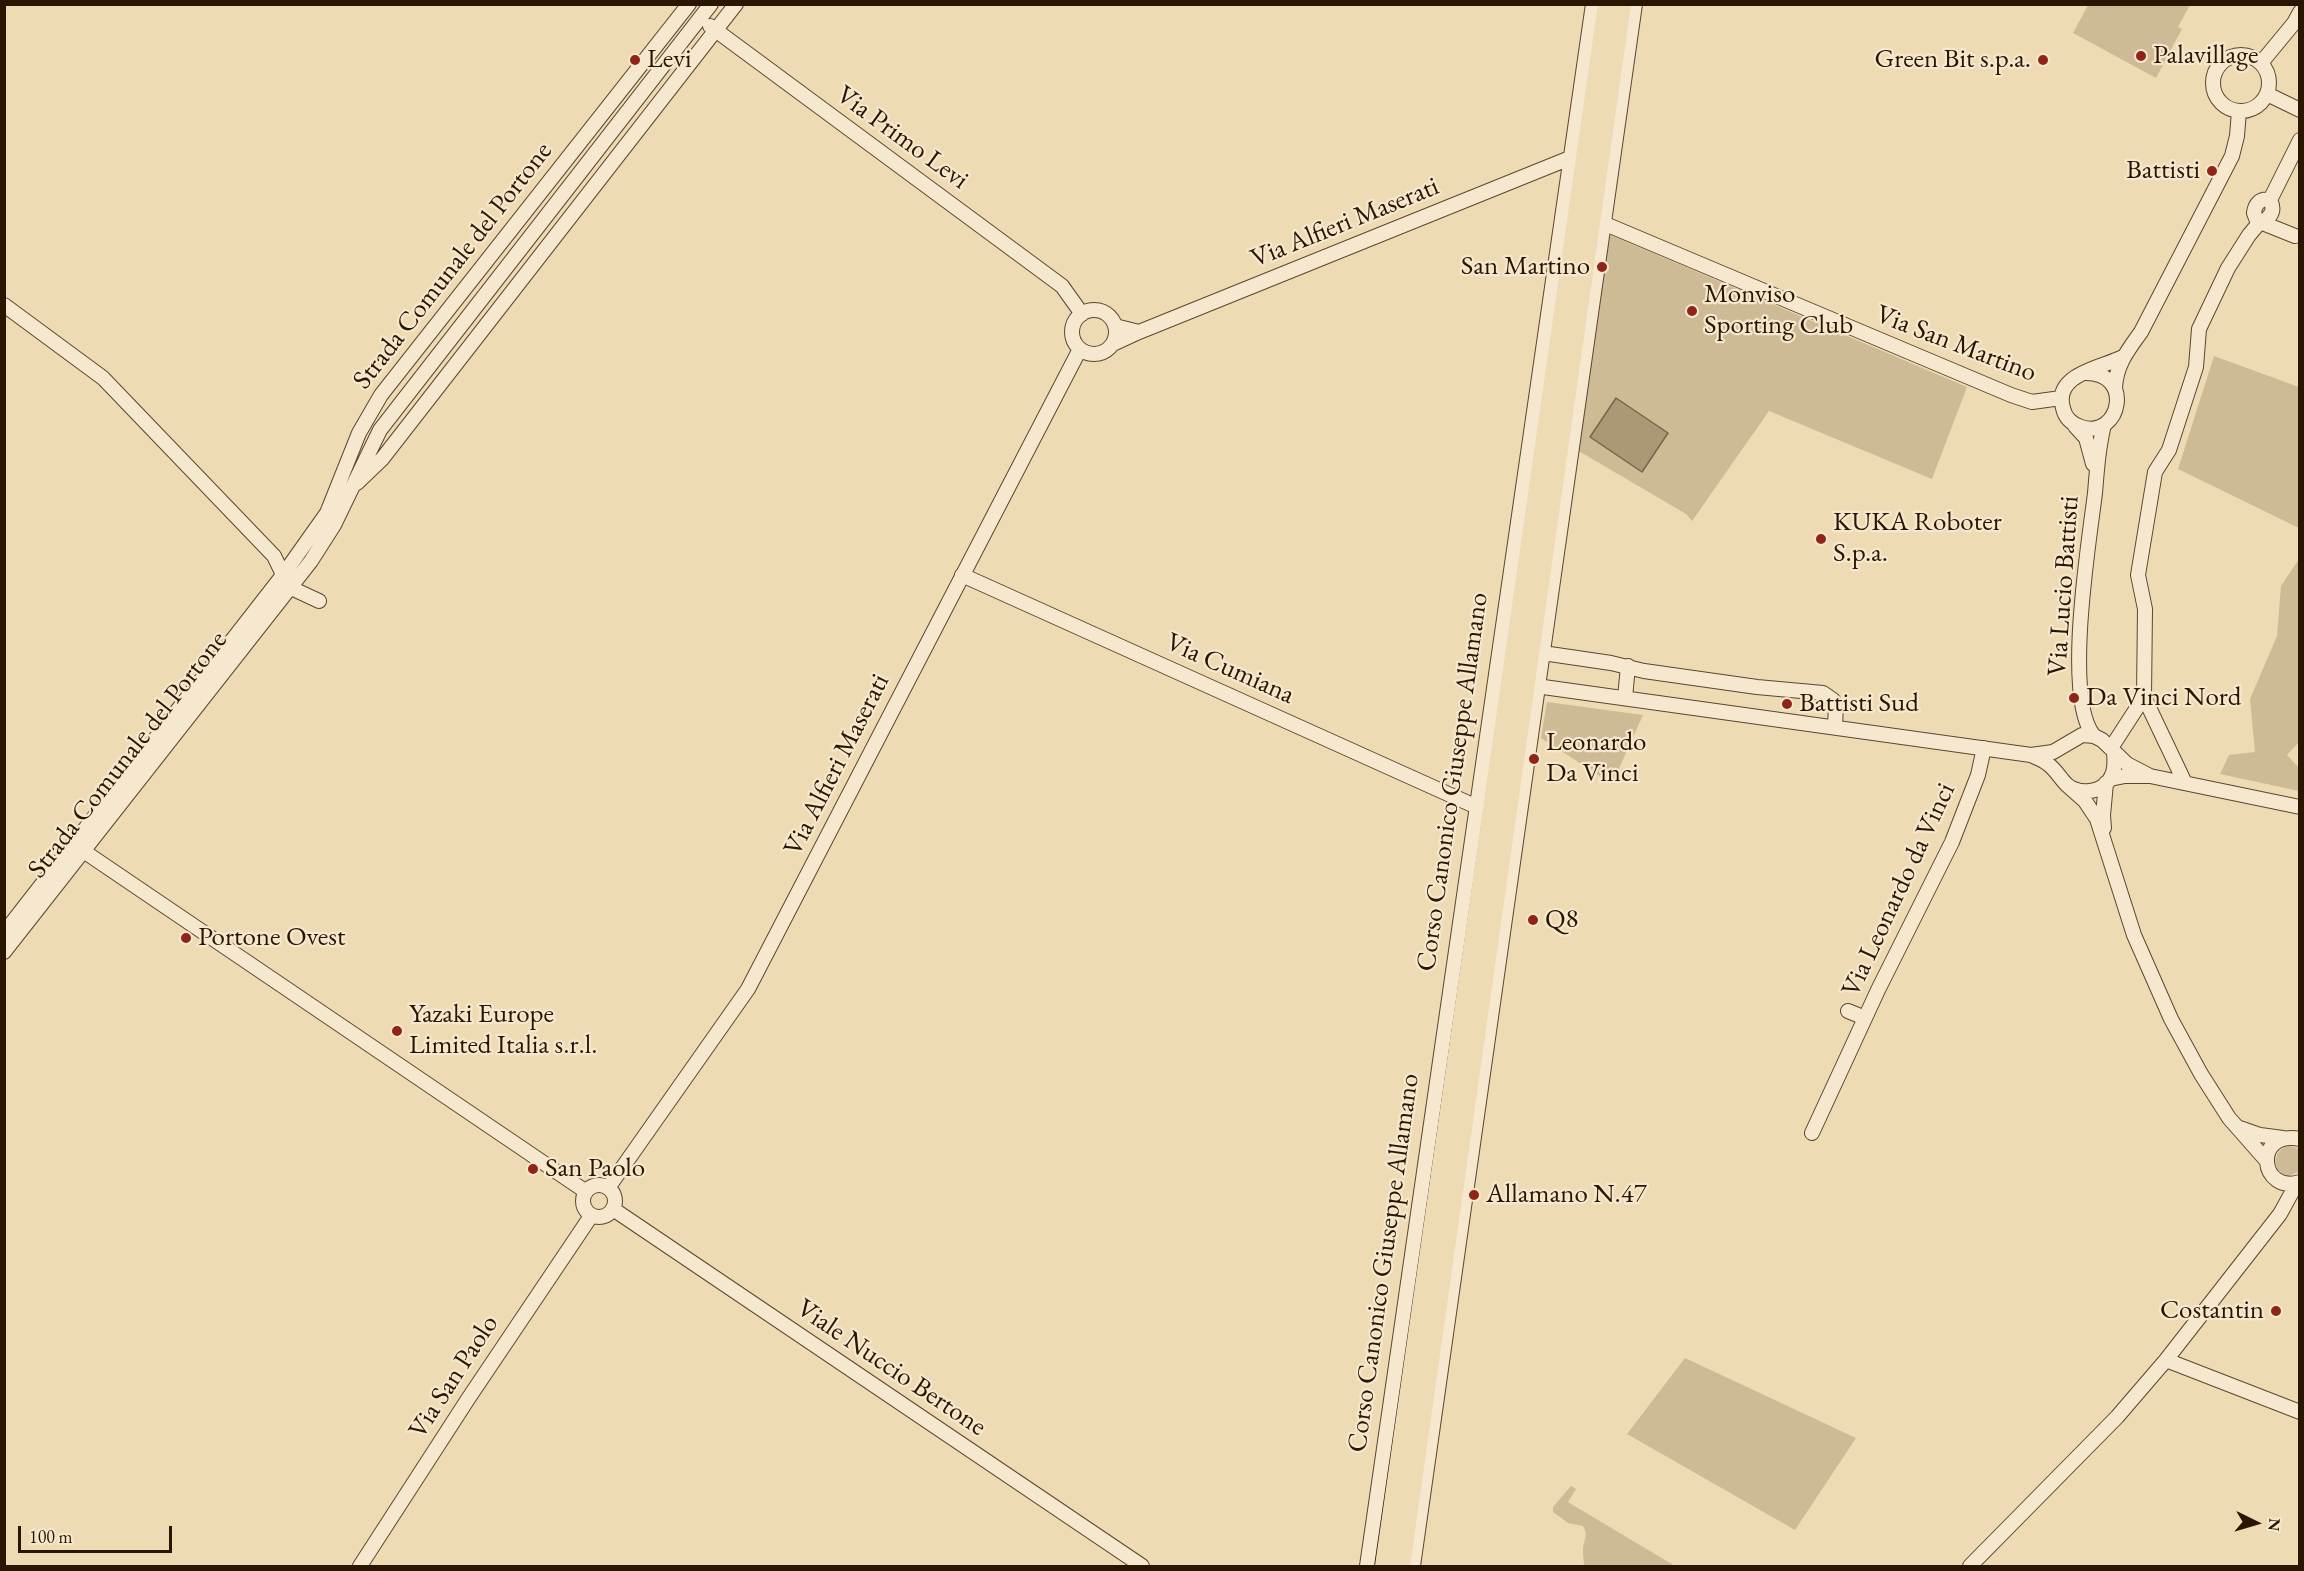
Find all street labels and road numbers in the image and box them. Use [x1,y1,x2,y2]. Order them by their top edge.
street label: Via Primo Levi [830,79,974,197]
street label: Strada Comunale del Portone [346,136,560,396]
street label: Via Alfieri Maserati [1246,171,1444,275]
street label: Via San Martino [1871,298,2041,390]
street label: Via Lucio Battisti [2042,495,2086,677]
street label: Corso Canonico Giuseppe Allamano [1410,590,1496,974]
street label: Strada Comunale del Portone [21,625,235,885]
street label: Via Cumiana [1161,626,1299,712]
street label: Via Alfieri Maserati [777,669,897,861]
street label: Via Leonardo da Vinci [1835,778,1963,1002]
street label: Corso Canonico Giuseppe Allamano [1341,1071,1427,1455]
street label: Viale Nuccio Bertone [790,1293,992,1443]
street label: Via San Paolo [402,1309,506,1445]

